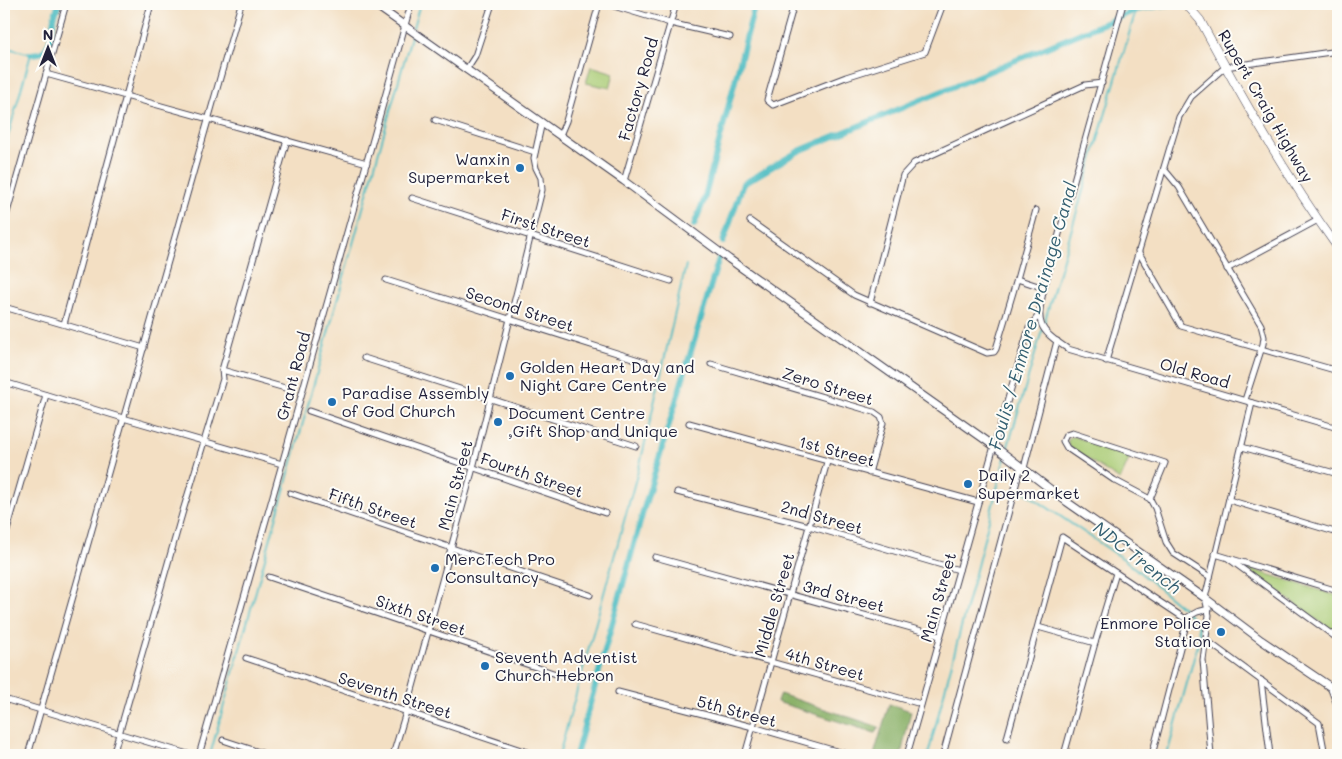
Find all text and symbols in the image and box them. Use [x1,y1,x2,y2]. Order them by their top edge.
north arrow [22,22,72,72]
text: N [43,25,53,44]
street label: Rupert Craig Highway [1214,26,1319,186]
street label: Factory Road [613,35,662,143]
place label: Wanxin Supermarket [408,148,510,187]
marker: Wanxin Supermarket [514,162,526,174]
water label: Foulis / Enmore Drainage Canal [982,178,1082,453]
street label: First Street [499,203,594,252]
street label: Second Street [463,281,577,336]
street label: Grant Road [271,329,314,422]
street label: Old Road [1158,353,1233,393]
place label: Golden Heart Day and Night Care Centre [520,356,694,395]
street label: Zero Street [780,362,876,409]
marker: Golden Heart Day and Night Care Centre [504,370,516,382]
place label: Paradise Assembly of God Church [342,382,489,421]
marker: Paradise Assembly of God Church [326,396,338,408]
place label: Document Centre ,Gift Shop and Unique [508,402,678,441]
marker: Document Centre ,Gift Shop and Unique [492,416,504,428]
street label: 1st Street [797,430,878,471]
street label: Main Street [432,437,477,532]
street label: Fourth Street [478,447,586,502]
place label: Daily 2 Supermarket [978,464,1080,503]
marker: Daily 2 Supermarket [962,478,974,490]
street label: Fifth Street [326,483,420,532]
street label: 2nd Street [779,495,865,538]
water label: NDC Trench [1089,515,1186,599]
place label: MercTech Pro Consultancy [445,548,555,587]
street label: Main Street [915,549,960,644]
street label: Middle Street [749,550,798,660]
marker: MercTech Pro Consultancy [429,562,441,574]
street label: 3rd Street [801,575,887,616]
street label: Sixth Street [373,589,469,640]
place label: Enmore Police Station [1100,612,1211,651]
marker: Enmore Police Station [1215,626,1227,638]
street label: 4th Street [783,642,867,685]
place label: Seventh Adventist Church Hebron [495,646,638,685]
marker: Seventh Adventist Church Hebron [479,660,491,672]
street label: Seventh Street [336,666,455,723]
street label: 5th Street [695,690,779,731]

